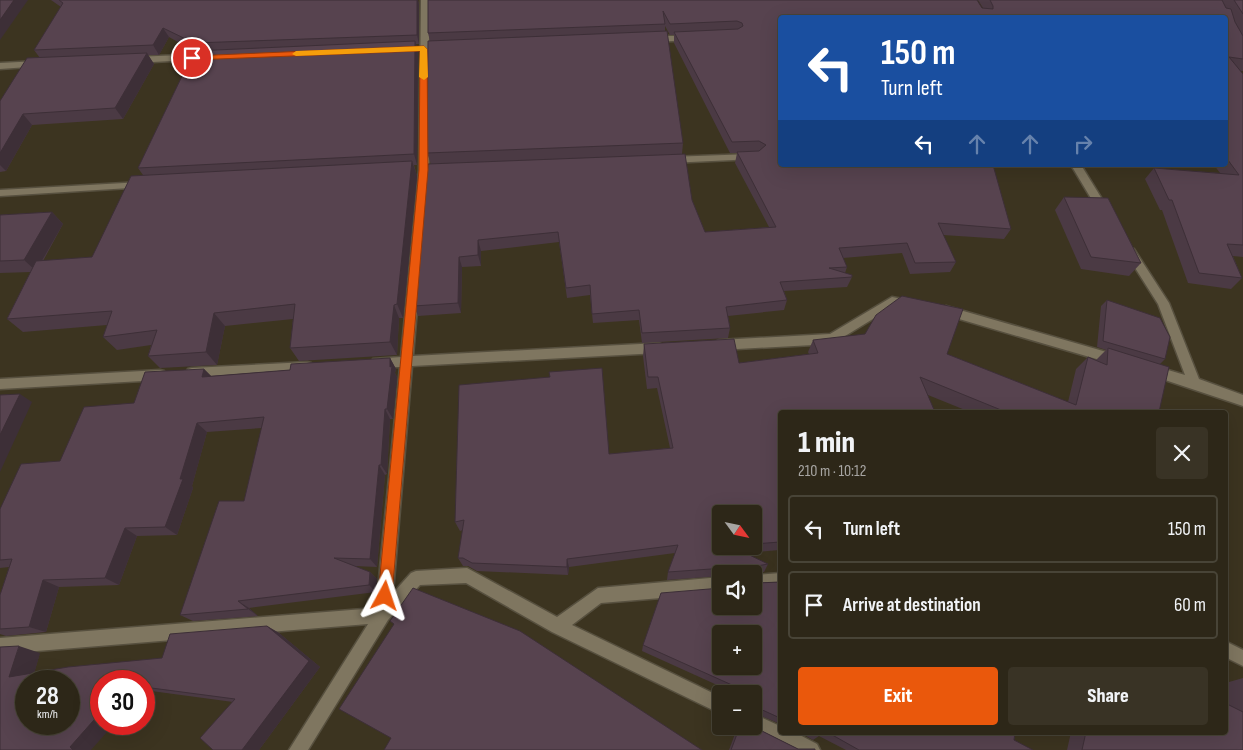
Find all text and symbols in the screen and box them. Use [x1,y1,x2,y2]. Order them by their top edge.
text: 150 m [881,32,955,75]
icon: left [798,35,863,100]
pin [171,37,213,79]
icon: arrive [178,44,206,72]
text: Turn left [881,75,943,102]
icon: left [910,130,938,158]
icon: ahead [963,130,991,158]
icon: ahead [1016,130,1044,158]
icon: right [1069,130,1097,158]
text: 1 min [798,425,855,461]
button: close [1156,427,1208,479]
text: 210 m · 10:12 [798,462,866,481]
north arrow [712,505,762,555]
map controls [712,505,762,735]
icon: left [800,515,828,543]
text: Turn left [843,518,900,541]
text: 150 m [1168,518,1206,541]
button: sound [712,565,762,615]
position arrow [358,569,410,621]
icon: arrive [800,591,828,619]
text: Arrive at destination [843,594,981,617]
text: 60 m [1174,594,1206,617]
button: + [712,625,762,675]
button: Exit [798,667,998,725]
button: Share [1008,667,1208,725]
speed limit sign: 30 [90,670,155,735]
text: 28 [36,681,59,712]
button: − [712,685,762,735]
text: km/h [37,707,58,722]

